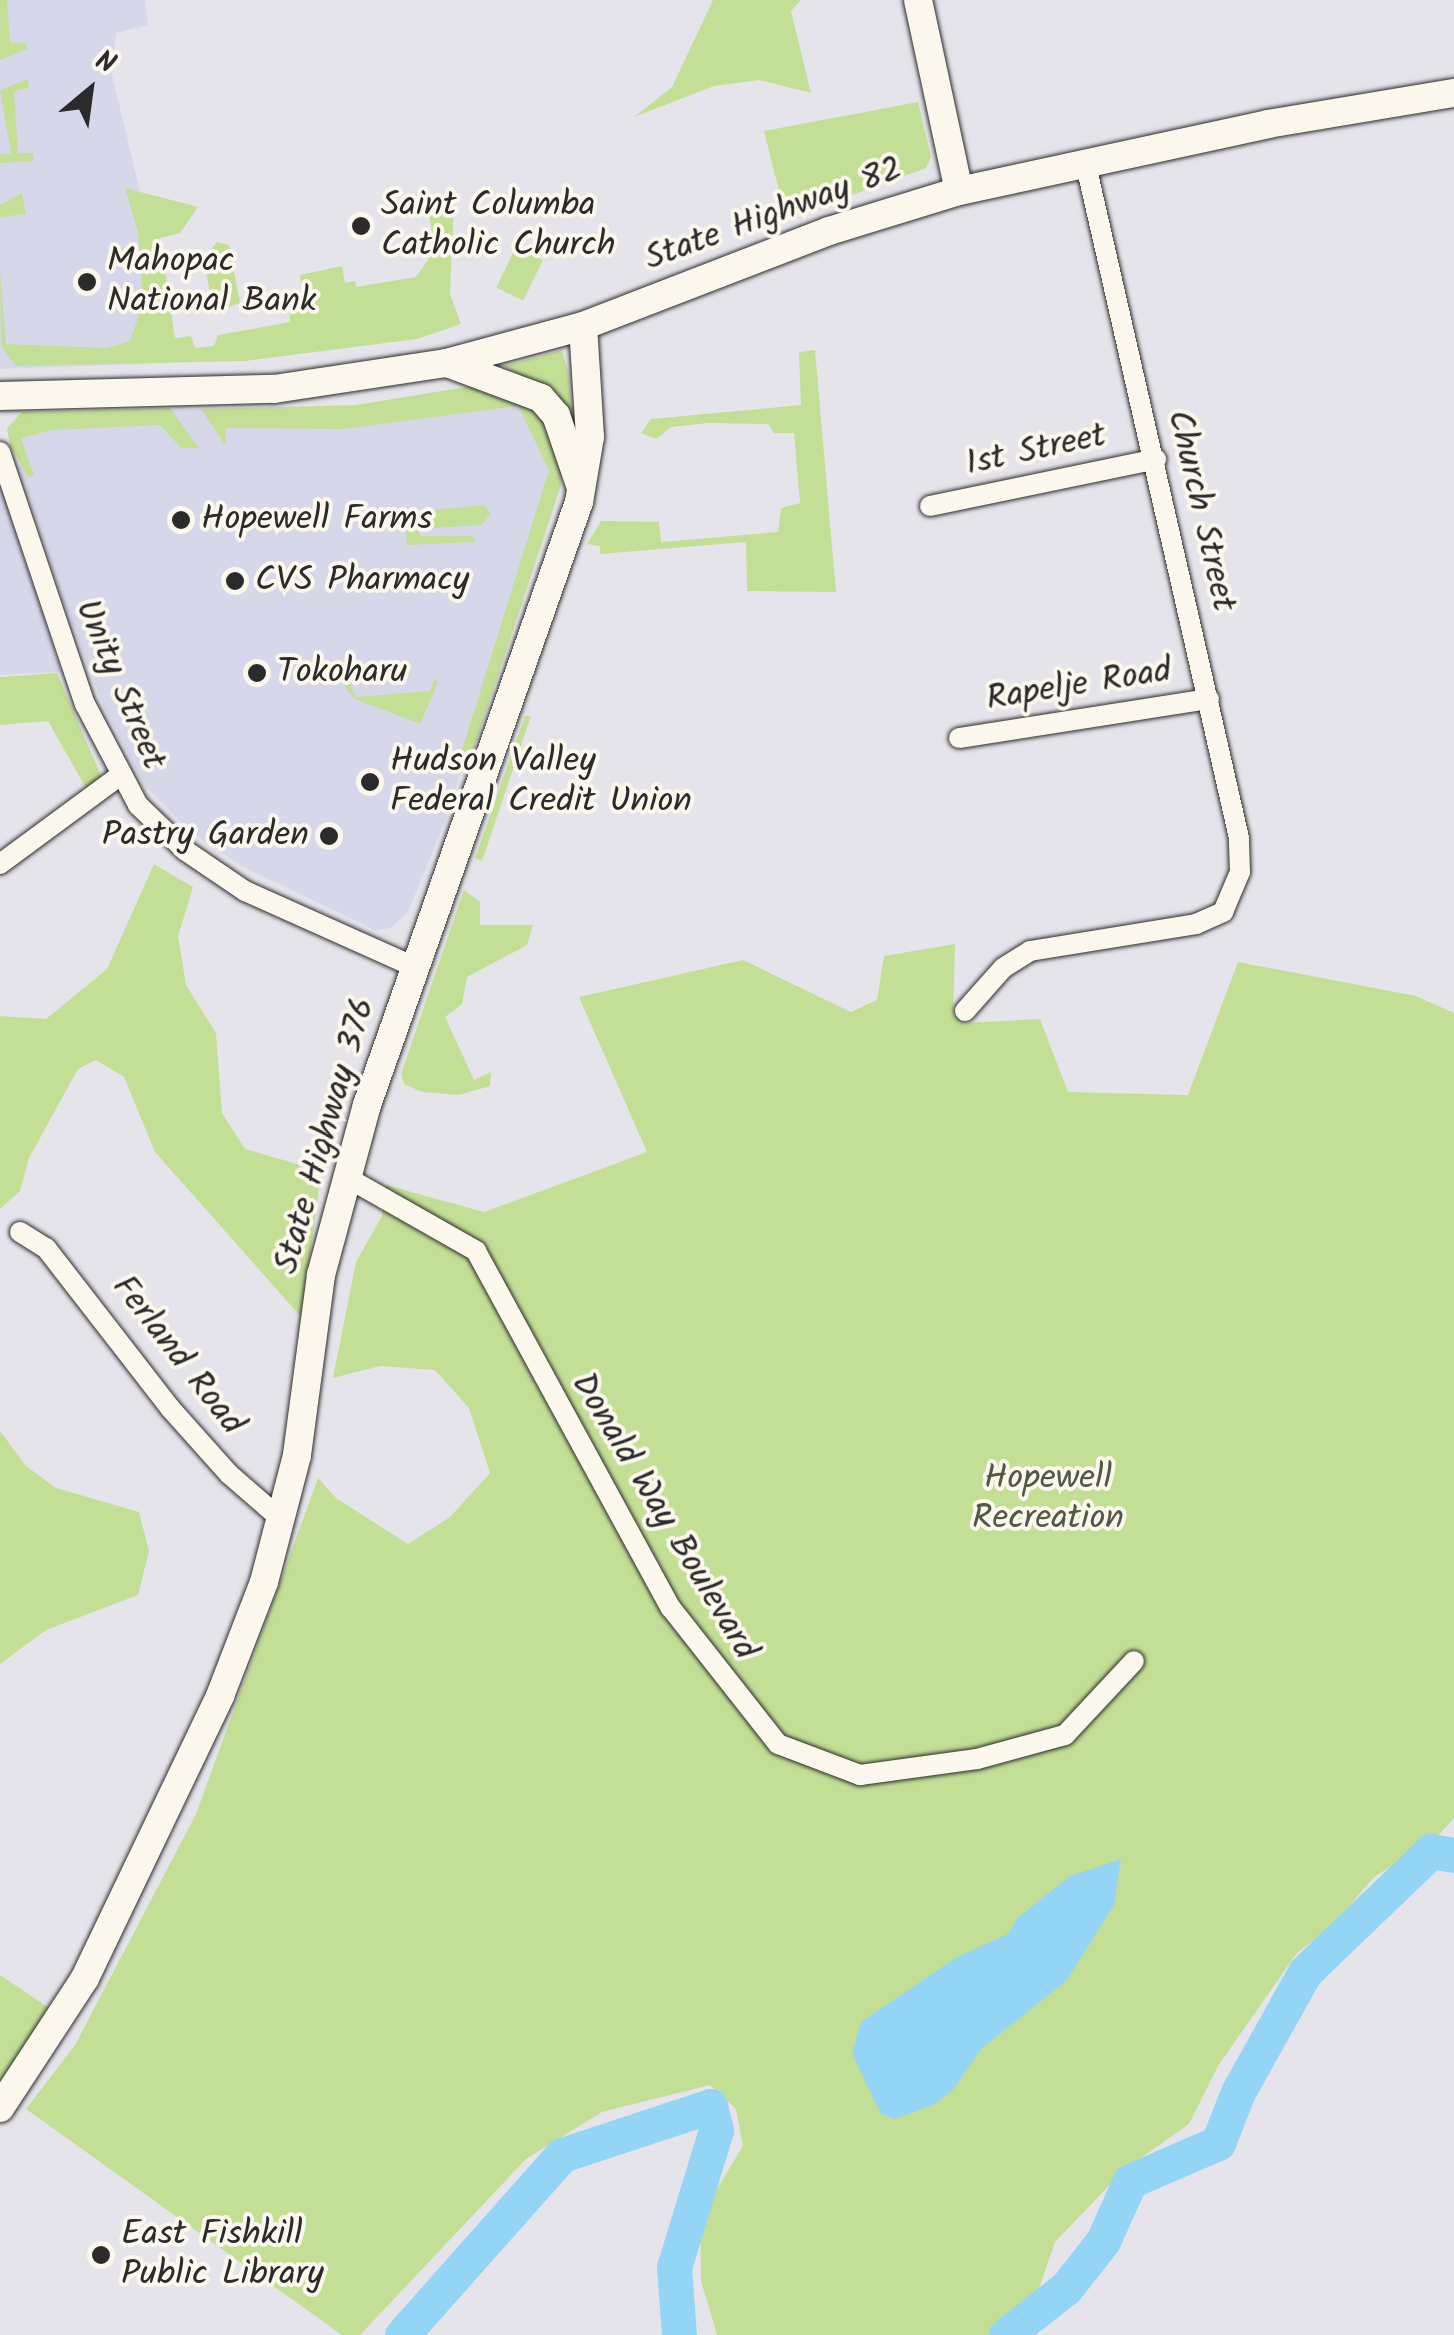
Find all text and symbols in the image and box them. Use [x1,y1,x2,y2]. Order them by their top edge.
text: N [86,39,123,87]
north arrow [40,40,140,140]
street label: State Highway 82 [640,149,908,281]
place label: Saint Columba Catholic Church [381,185,616,267]
marker: Saint Columba Catholic Church [350,215,372,237]
place label: Mahopac National Bank [107,241,316,323]
marker: Mahopac National Bank [76,271,98,293]
street label: Church Street [1156,406,1244,616]
street label: 1st Street [962,416,1110,486]
place label: Hopewell Farms [201,499,432,541]
marker: Hopewell Farms [170,509,192,531]
place label: CVS Pharmacy [255,560,469,602]
marker: CVS Pharmacy [224,570,246,592]
street label: Unity Street [64,594,174,776]
street label: Rapelje Road [983,651,1175,721]
place label: Tokoharu [277,652,407,694]
marker: Tokoharu [246,662,268,684]
place label: Hudson Valley Federal Credit Union [390,741,692,823]
marker: Hudson Valley Federal Credit Union [359,771,381,793]
place label: Pastry Garden [102,815,309,857]
marker: Pastry Garden [318,825,340,847]
street label: State Highway 376 [267,993,385,1279]
street label: Ferland Road [102,1268,252,1444]
street label: Donald Way Boulevard [561,1366,765,1668]
park label: Hopewell Recreation [972,1458,1124,1540]
place label: East Fishkill Public Library [121,2214,324,2296]
marker: East Fishkill Public Library [90,2244,112,2266]

